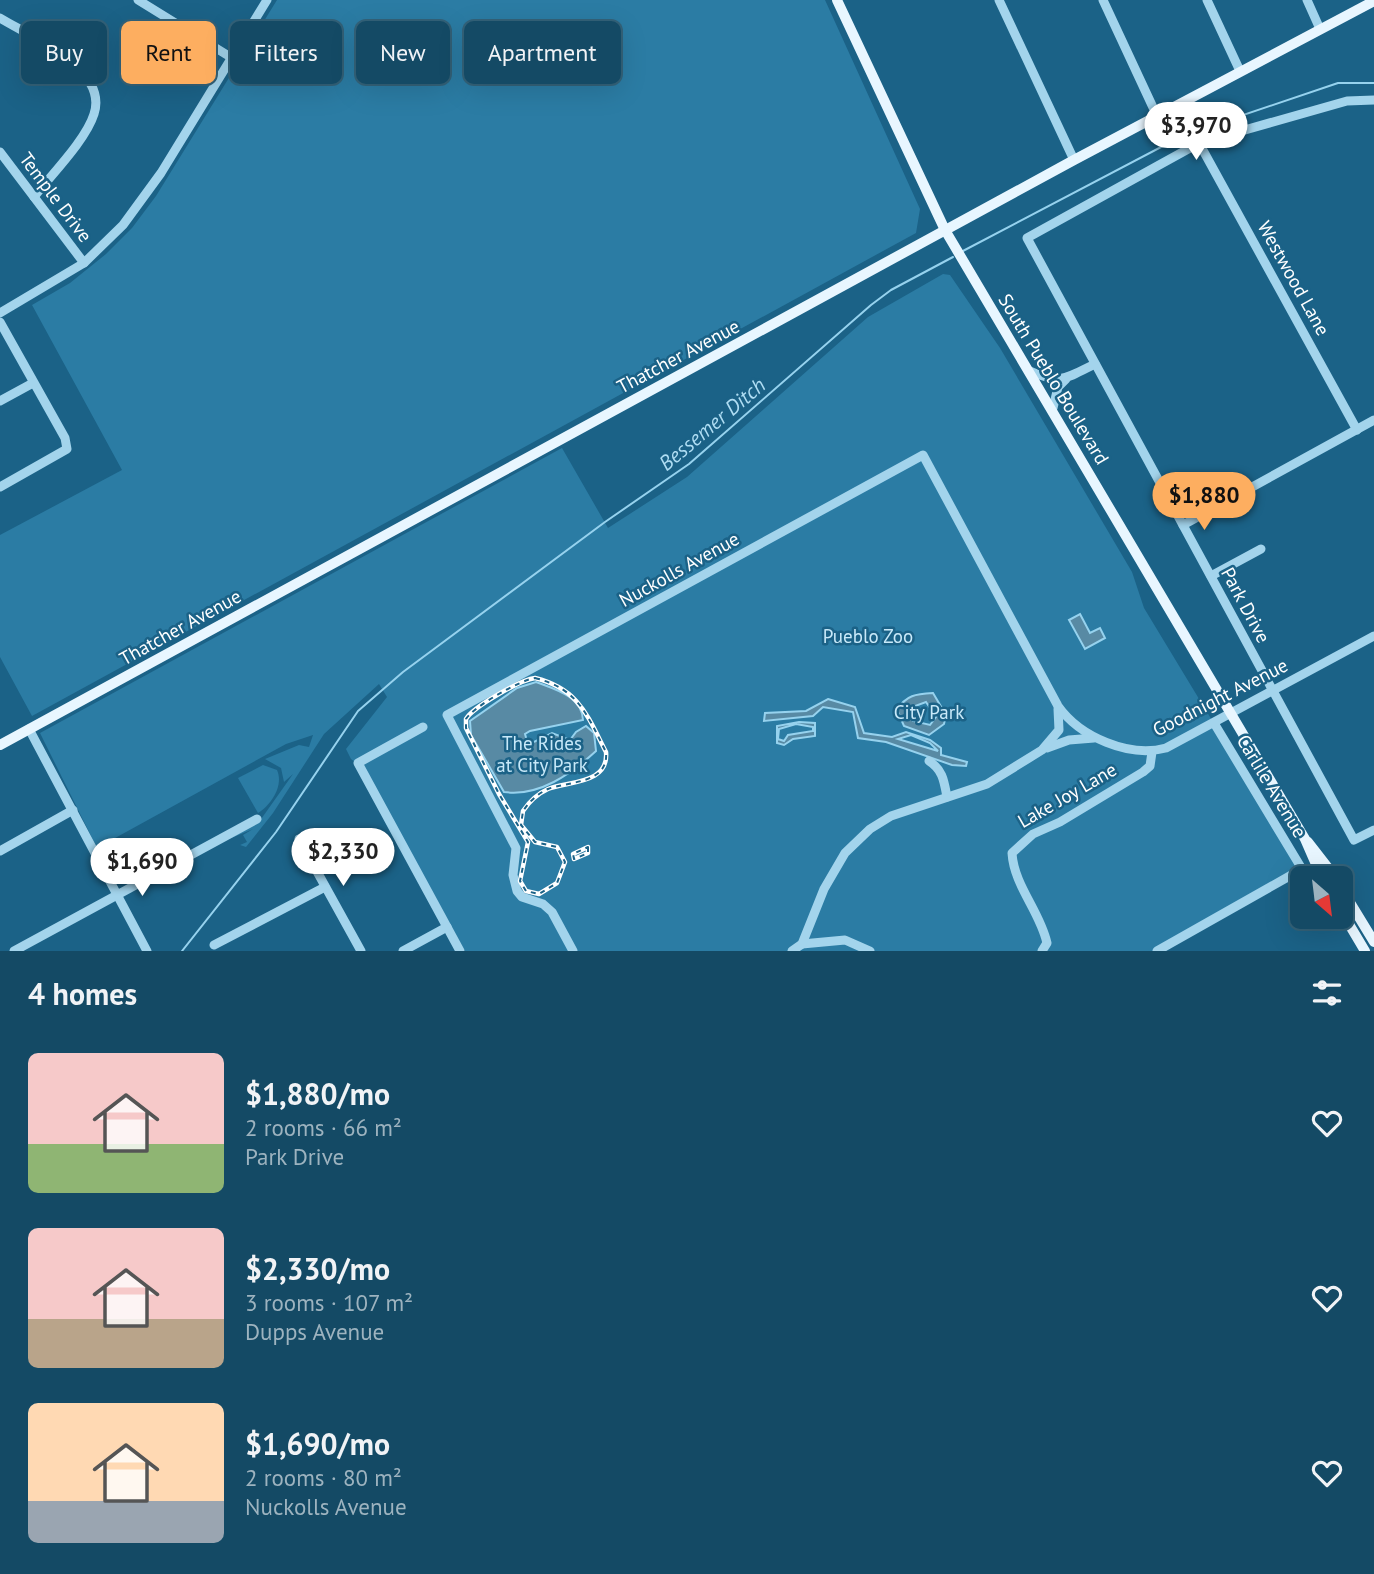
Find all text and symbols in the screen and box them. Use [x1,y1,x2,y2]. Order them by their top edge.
chip: Buy [21,21,107,84]
chip: Rent [121,21,216,84]
chip: Filters [230,21,342,84]
chip: New [356,21,450,84]
chip: Apartment [464,21,621,84]
pin: $3,970 [1139,102,1253,162]
text: $3,970 [1160,110,1232,139]
street label: Temple Drive [14,147,98,247]
street label: Westwood Lane [1253,216,1335,340]
street label: South Pueblo Boulevard [994,289,1114,469]
street label: Thatcher Avenue [613,314,743,398]
water label: Bessemer Ditch [653,372,771,476]
pin: $1,880 [1147,472,1261,532]
text: $1,880 [1168,480,1240,509]
street label: Nuckolls Avenue [615,526,743,612]
street label: Park Drive [1216,563,1276,647]
street label: Thatcher Avenue [115,584,245,670]
park label: Pueblo Zoo [823,624,913,648]
street label: Goodnight Avenue [1148,653,1292,741]
park label: City Park [894,700,964,724]
street label: Carlile Avenue [1232,730,1312,842]
park label: The Rides at City Park [496,731,588,777]
street label: Lake Joy Lane [1013,757,1121,833]
pin: $2,330 [286,828,400,888]
text: $2,330 [307,836,379,865]
pin: $1,690 [85,838,199,898]
text: $1,690 [106,846,178,875]
north arrow [1290,866,1353,929]
map controls [1290,866,1353,929]
text: 4 homes [28,974,137,1013]
icon: filters [1308,974,1346,1012]
text: $1,880/mo [245,1074,390,1113]
icon: home [84,1081,168,1165]
icon: heart [1308,1104,1346,1142]
text: 2 rooms · 66 m² [245,1113,402,1142]
text: Park Drive [245,1142,344,1171]
text: $2,330/mo [245,1249,390,1288]
icon: home [84,1256,168,1340]
icon: heart [1308,1279,1346,1317]
text: 3 rooms · 107 m² [245,1288,413,1317]
text: Dupps Avenue [245,1317,384,1346]
text: $1,690/mo [245,1424,390,1463]
icon: home [84,1431,168,1515]
icon: heart [1308,1454,1346,1492]
text: 2 rooms · 80 m² [245,1463,402,1492]
text: Nuckolls Avenue [245,1492,407,1521]

